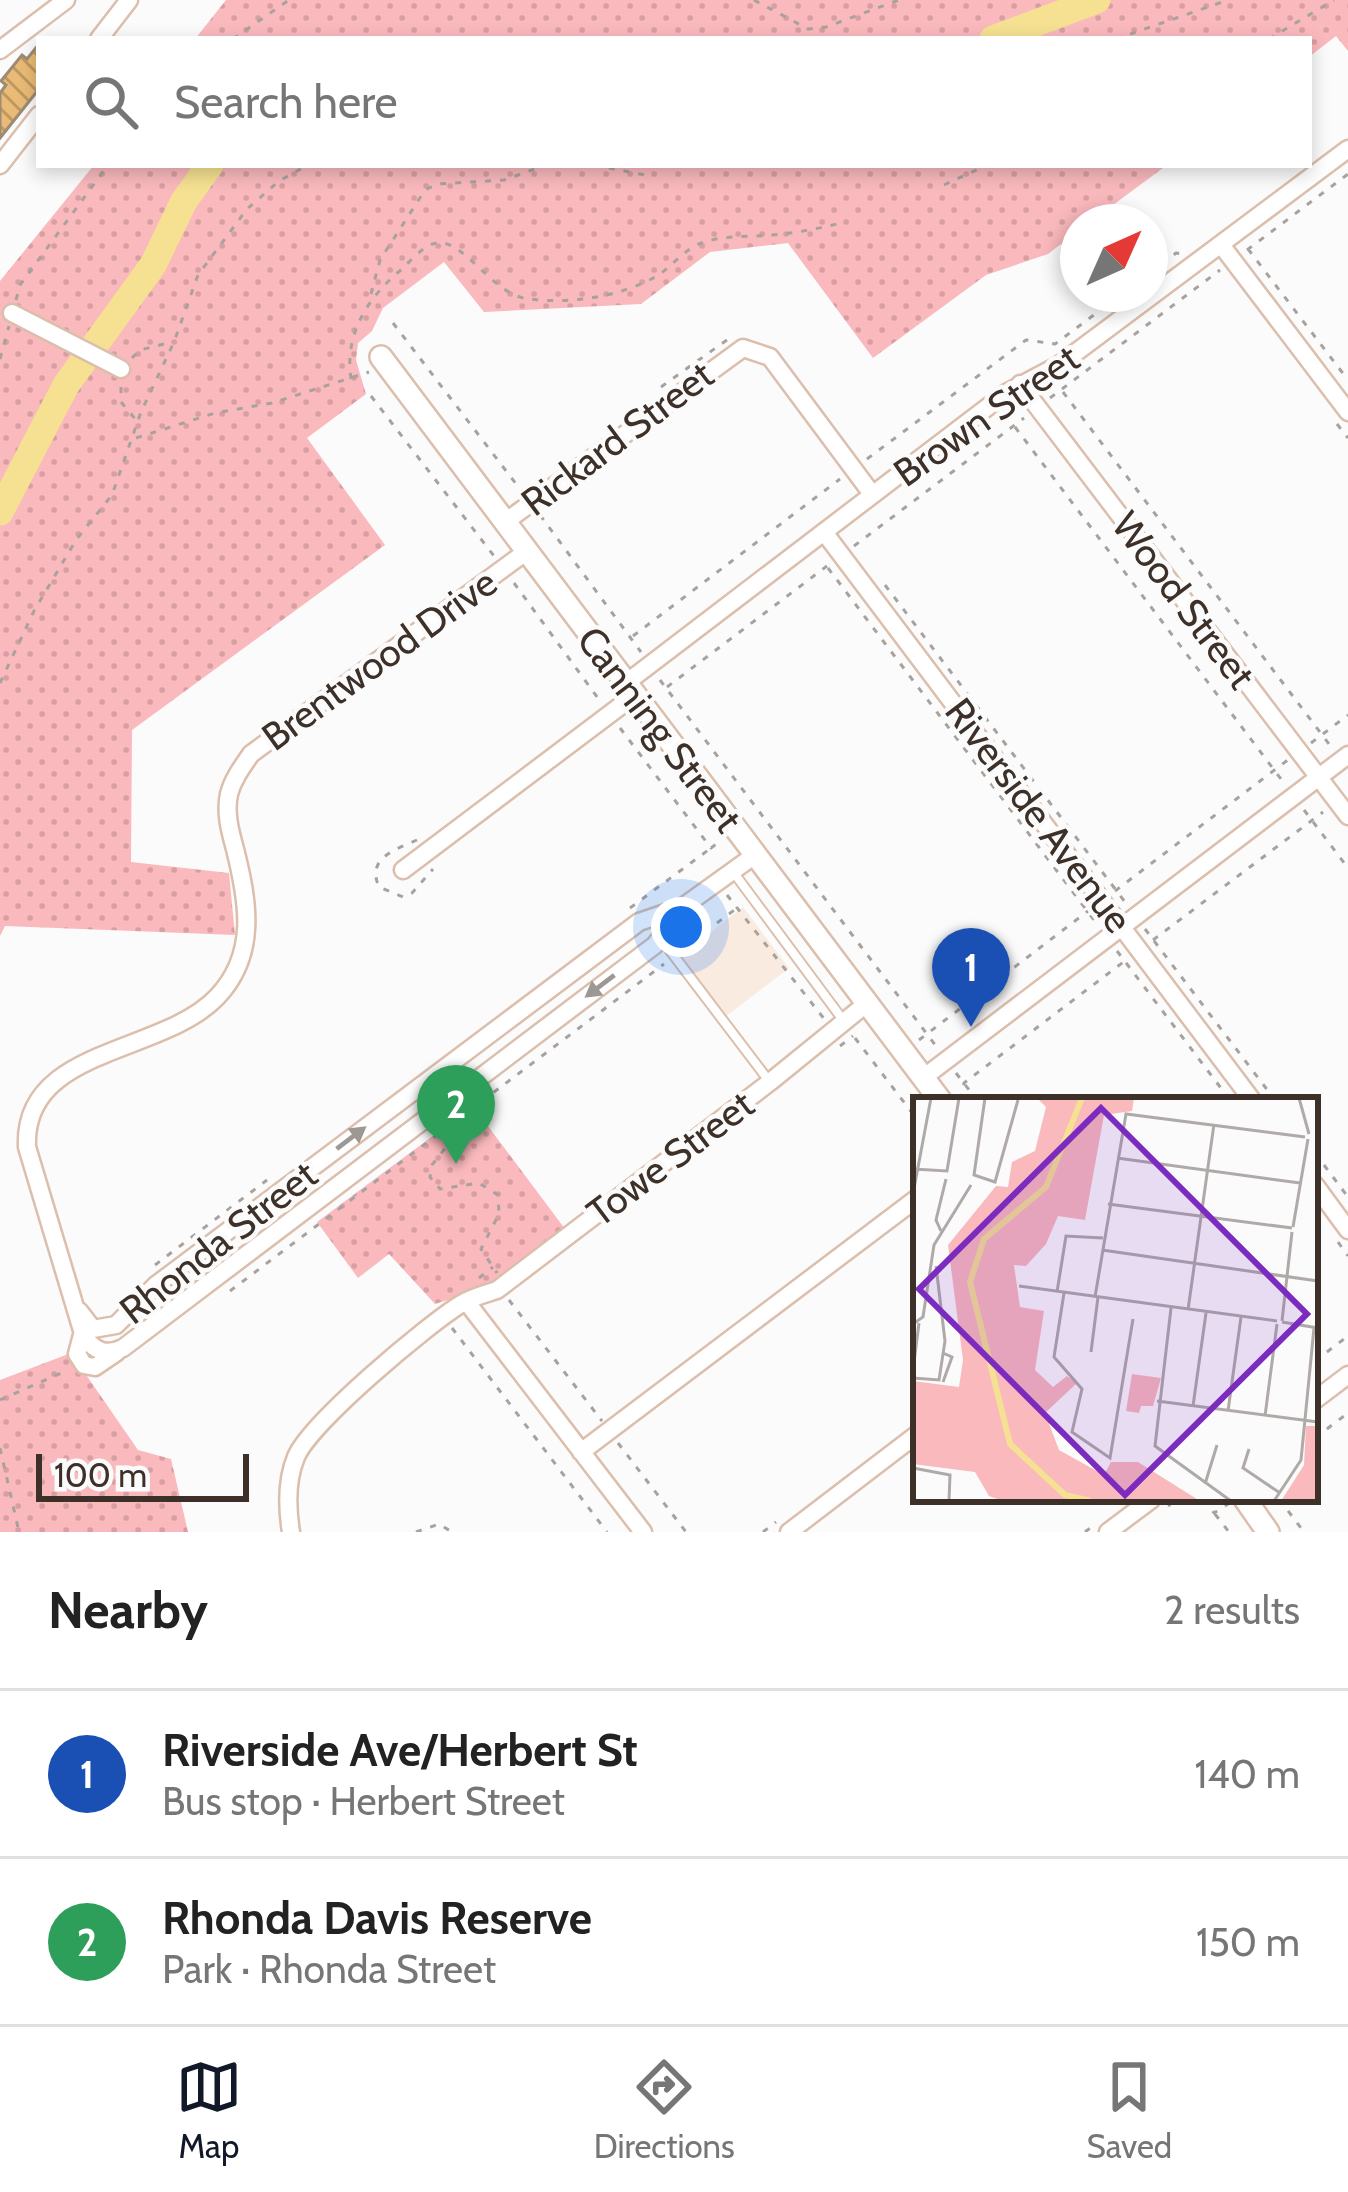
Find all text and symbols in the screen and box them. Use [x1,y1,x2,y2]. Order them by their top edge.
search box [36,36,1312,168]
icon: search [78,69,144,135]
text: Search here [174,75,398,129]
north arrow [1060,204,1168,312]
street label: Brown Street [884,334,1088,496]
street label: Rickard Street [512,350,722,526]
street label: Wood Street [1102,502,1266,698]
street label: Brentwood Drive [252,558,506,760]
street label: Canning Street [567,617,753,841]
street label: Riverside Avenue [935,688,1143,942]
your location [651,897,711,957]
pin: 1 [932,928,1010,1027]
one-way arrow [584,974,616,998]
pin: 2 [417,1065,495,1164]
street label: Towe Street [577,1080,763,1236]
inset map [913,1097,1318,1502]
one-way arrow [335,1127,367,1151]
street label: Rhonda Street [110,1150,326,1334]
scale bar [36,1448,249,1501]
text: 100 m [54,1455,147,1495]
text: Nearby [48,1579,208,1641]
text: 2 results [1164,1586,1300,1634]
text: Riverside Ave/Herbert St [162,1723,638,1777]
text: 1 [80,1750,94,1798]
text: 140 m [1195,1750,1300,1798]
text: Bus stop · Herbert Street [162,1777,565,1825]
text: Rhonda Davis Reserve [162,1891,592,1945]
text: 2 [77,1918,97,1966]
text: 150 m [1196,1918,1300,1966]
text: Park · Rhonda Street [162,1945,496,1993]
tab: Map [176,2054,242,2166]
tab: Directions [594,2054,735,2166]
tab: Saved [1086,2054,1172,2166]

